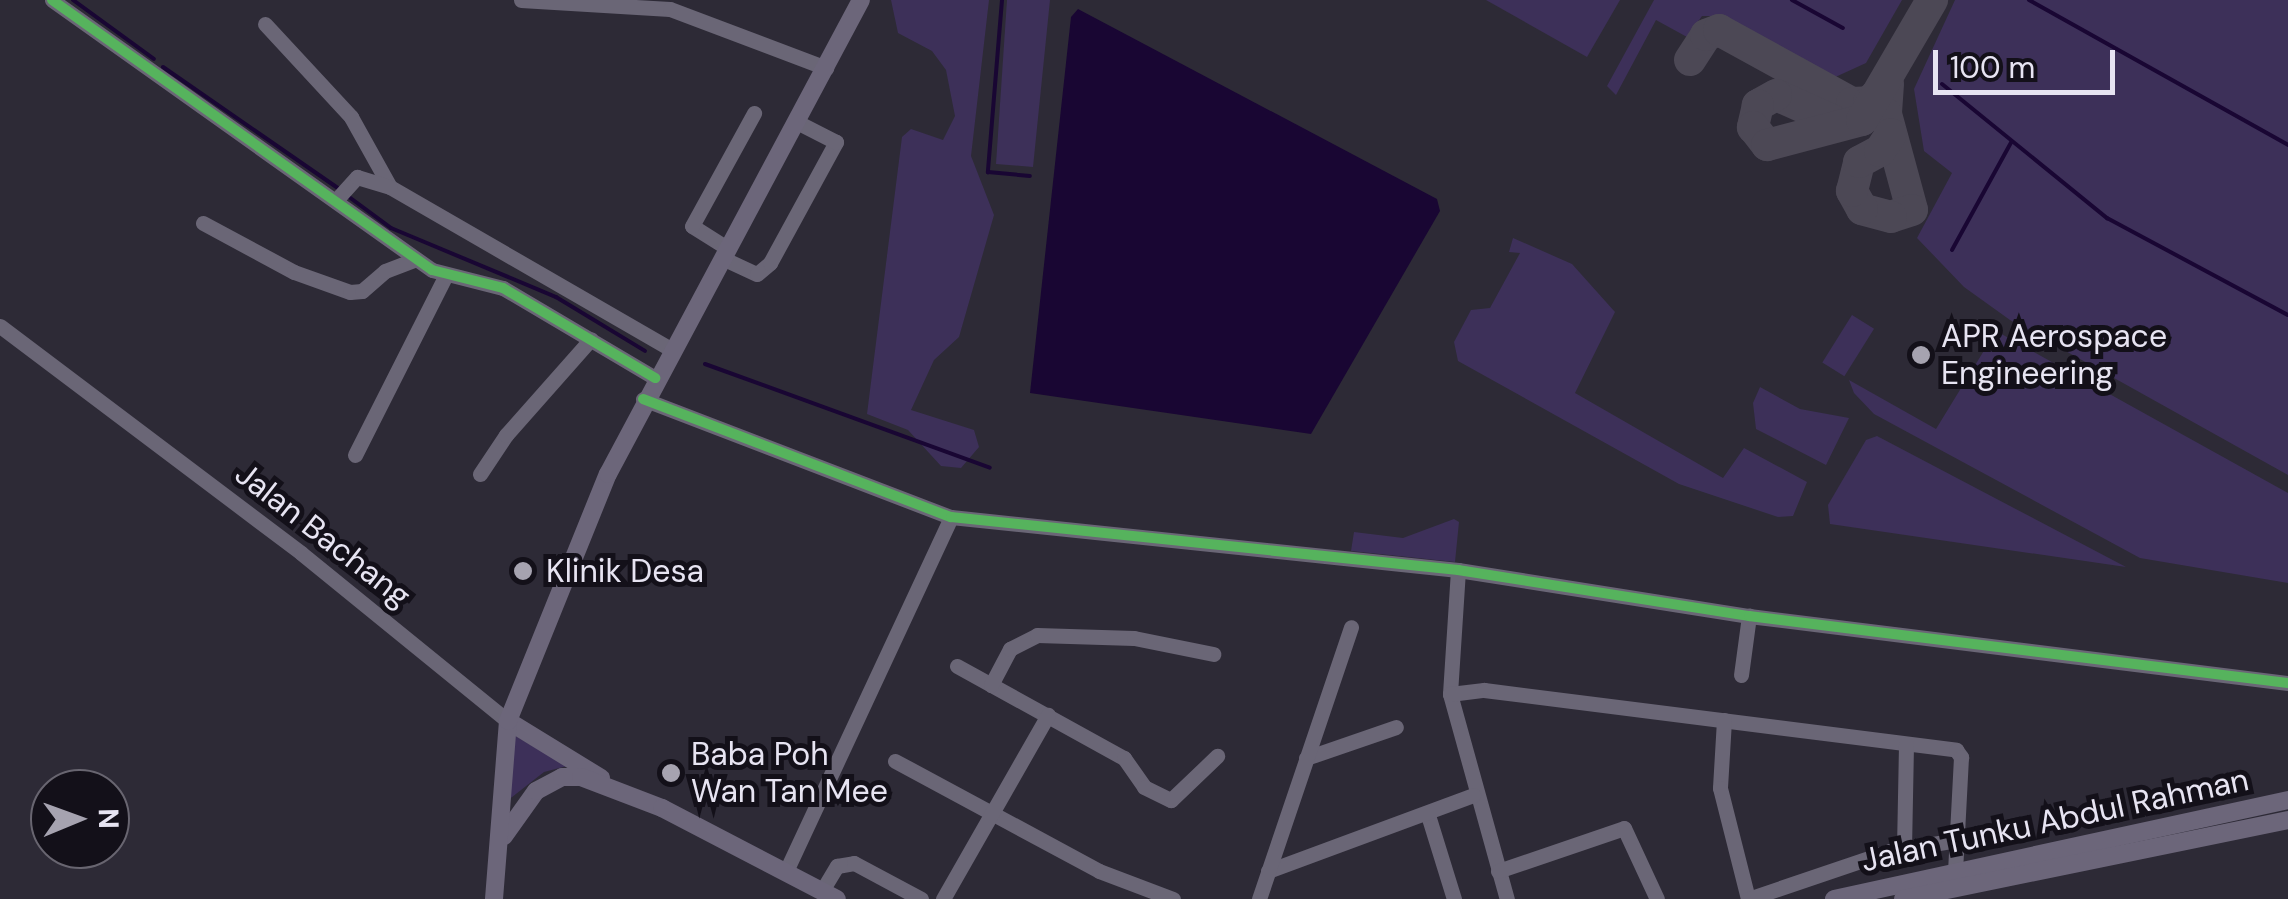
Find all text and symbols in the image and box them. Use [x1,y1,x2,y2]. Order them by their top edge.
scale bar [1938,30,2120,92]
text: 100 m [1950,48,2035,87]
place label: APR Aerospace Engineering [1941,318,2167,393]
marker: APR Aerospace Engineering [1910,344,1932,366]
street label: Jalan Bachang [228,455,418,615]
place label: Klinik Desa [546,552,704,590]
marker: Klinik Desa [510,558,536,584]
place label: Baba Poh Wan Tan Mee [691,736,888,811]
street label: Jalan Tunku Abdul Rahman [1858,760,2252,880]
marker: Baba Poh Wan Tan Mee [660,762,682,784]
north arrow [30,769,130,869]
text: N [90,808,127,829]

